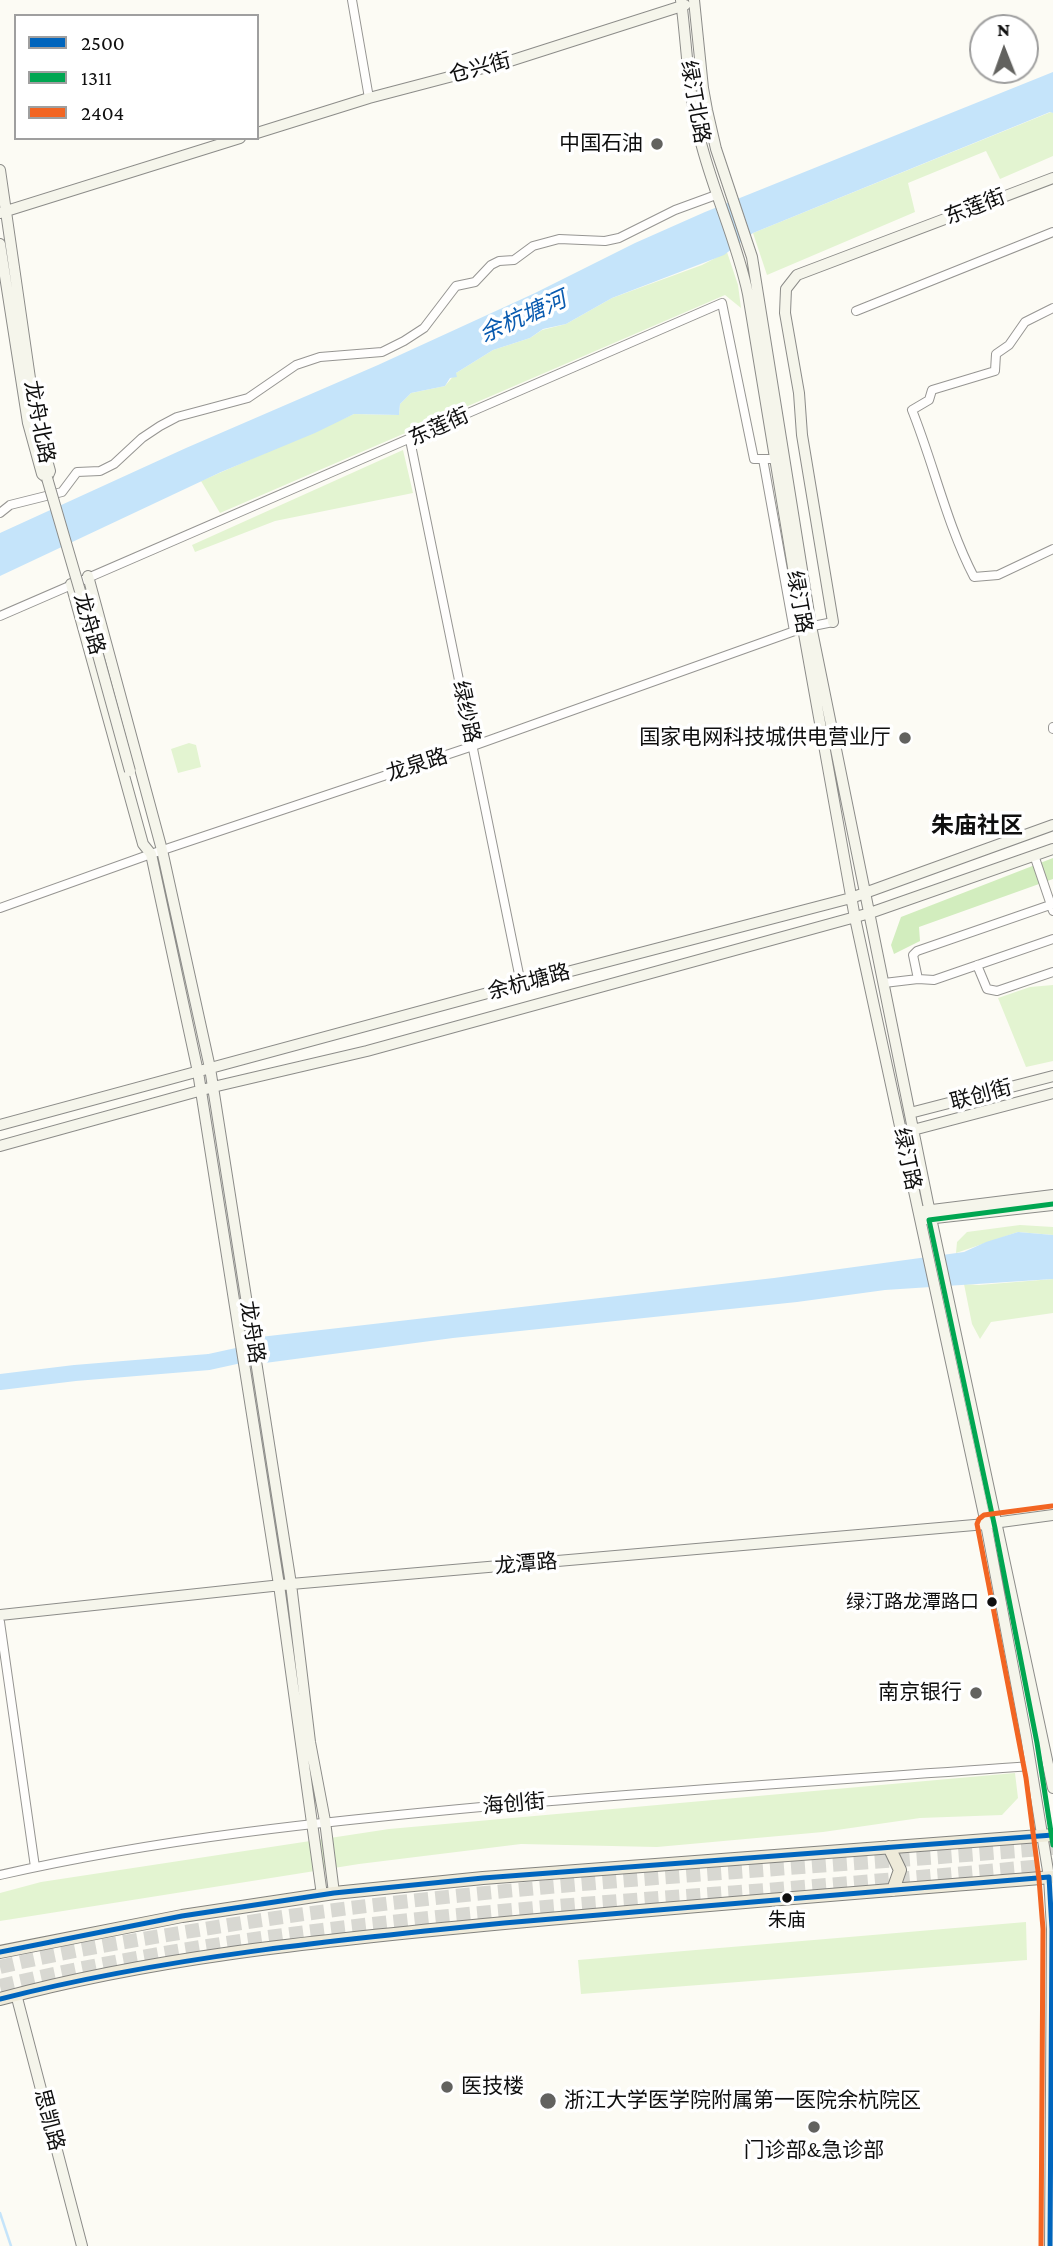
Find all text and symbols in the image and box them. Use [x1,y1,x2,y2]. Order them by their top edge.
legend [14,14,259,140]
north arrow [969,14,1039,84]
text: N [997,19,1010,40]
text: 2500 [81,31,125,55]
street label: 仓兴街 [446,48,514,88]
street label: 绿汀北路 [675,58,715,146]
text: 1311 [81,66,112,90]
text: 2404 [81,101,124,125]
place label: 中国石油 [559,131,643,157]
marker: 中国石油 [649,136,665,152]
street label: 东莲街 [941,184,1009,230]
water label: 余杭塘河 [475,286,571,348]
street label: 龙舟北路 [19,378,59,466]
street label: 东莲街 [405,403,473,451]
street label: 绿汀路 [781,569,817,635]
street label: 龙舟路 [68,590,110,658]
street label: 绿纱路 [447,679,485,745]
place label: 国家电网科技城供电营业厅 [639,725,891,751]
marker: 国家电网科技城供电营业厅 [897,730,913,746]
street label: 龙泉路 [383,743,451,787]
district label: 朱庙社区 [931,812,1023,840]
street label: 余杭塘路 [485,959,573,1005]
street label: 联创街 [947,1075,1015,1115]
street label: 绿汀路 [888,1126,926,1192]
street label: 龙舟路 [235,1299,269,1365]
street label: 龙潭路 [494,1549,558,1579]
place label: 绿汀路龙潭路口 [846,1591,979,1613]
marker: 绿汀路龙潭路口 [985,1595,999,1609]
place label: 南京银行 [878,1680,962,1706]
marker: 南京银行 [968,1685,984,1701]
street label: 海创街 [482,1789,546,1819]
marker: 朱庙 [780,1891,794,1905]
place label: 朱庙 [768,1909,806,1931]
place label: 医技楼 [461,2074,524,2100]
marker: 医技楼 [439,2079,455,2095]
street label: 思凯路 [29,2086,69,2154]
place label: 浙江大学医学院附属第一医院余杭院区 [564,2088,921,2114]
marker: 浙江大学医学院附属第一医院余杭院区 [538,2091,558,2111]
marker: 门诊部&急诊部 [806,2119,822,2135]
place label: 门诊部&急诊部 [744,2138,884,2164]

